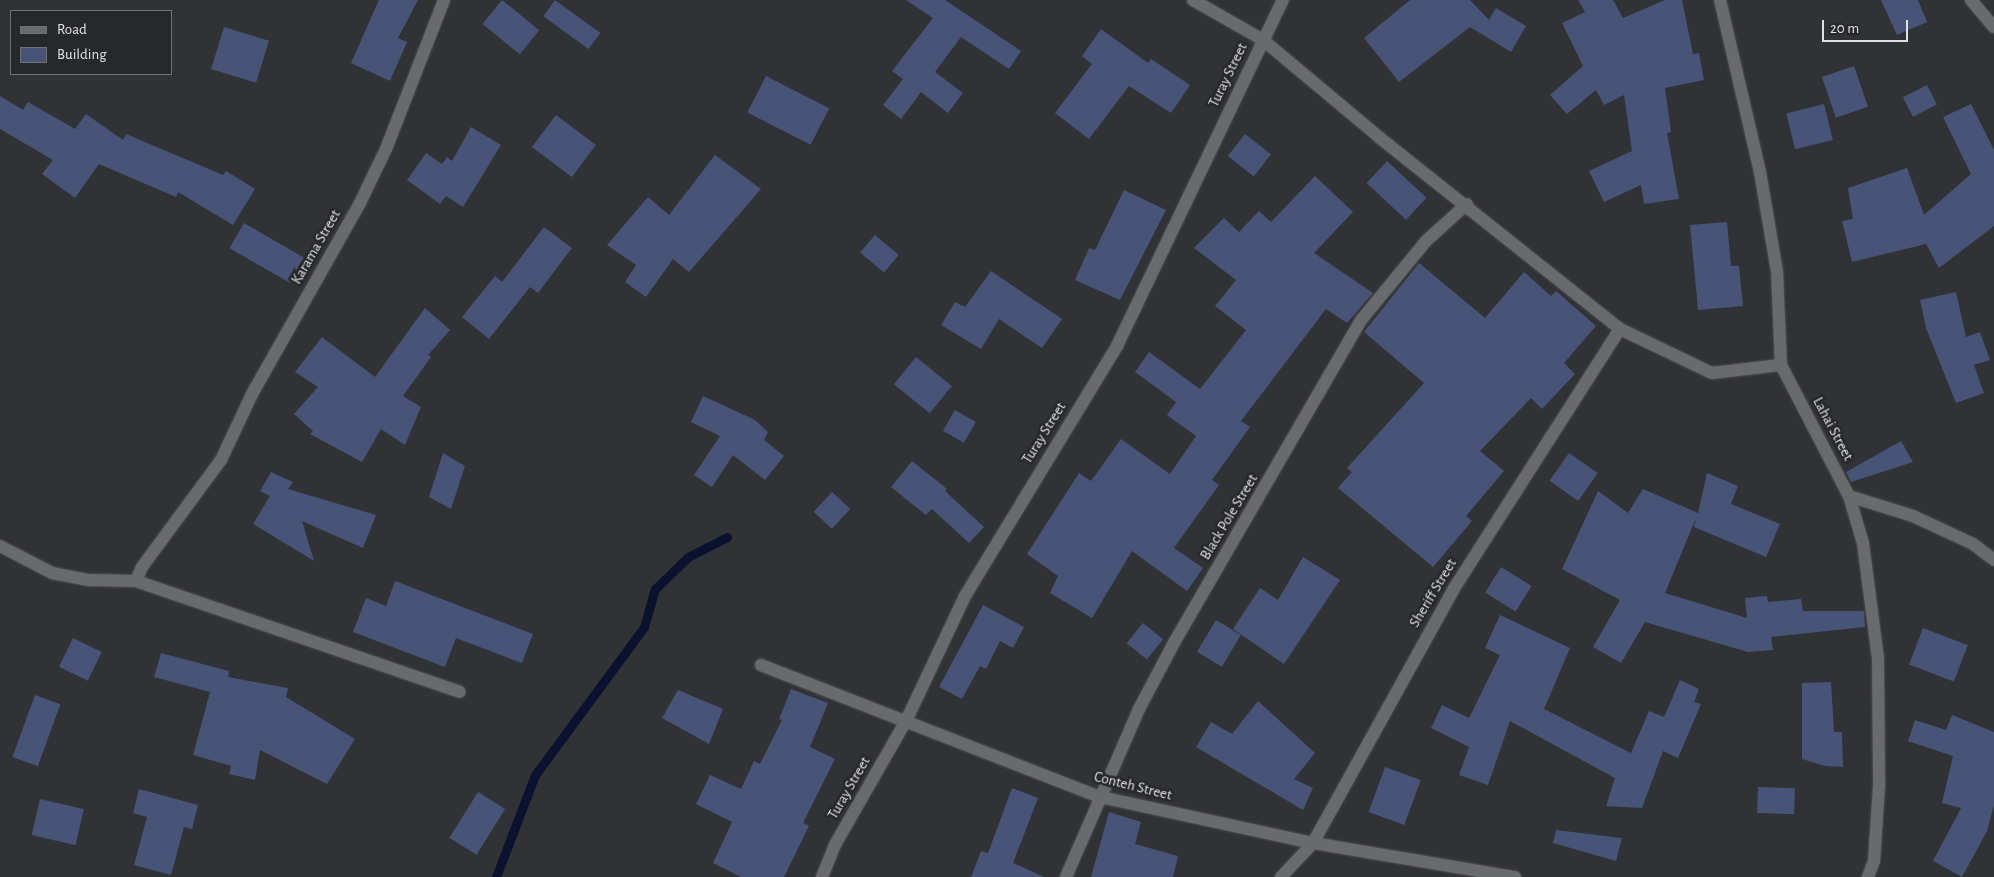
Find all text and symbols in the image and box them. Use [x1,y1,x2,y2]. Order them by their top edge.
legend [10,10,172,75]
scale bar [1824,10,1910,42]
text: 20 m [1830,21,1859,36]
text: Road [57,22,87,37]
street label: Turay Street [1205,40,1251,110]
text: Building [57,47,107,62]
street label: Karama Street [287,207,345,287]
street label: Lahai Street [1809,394,1857,464]
street label: Turay Street [1018,399,1070,467]
street label: Black Pole Street [1196,471,1262,563]
street label: Sheriff Street [1405,555,1461,631]
street label: Turay Street [824,753,874,823]
street label: Conteh Street [1092,768,1174,804]

